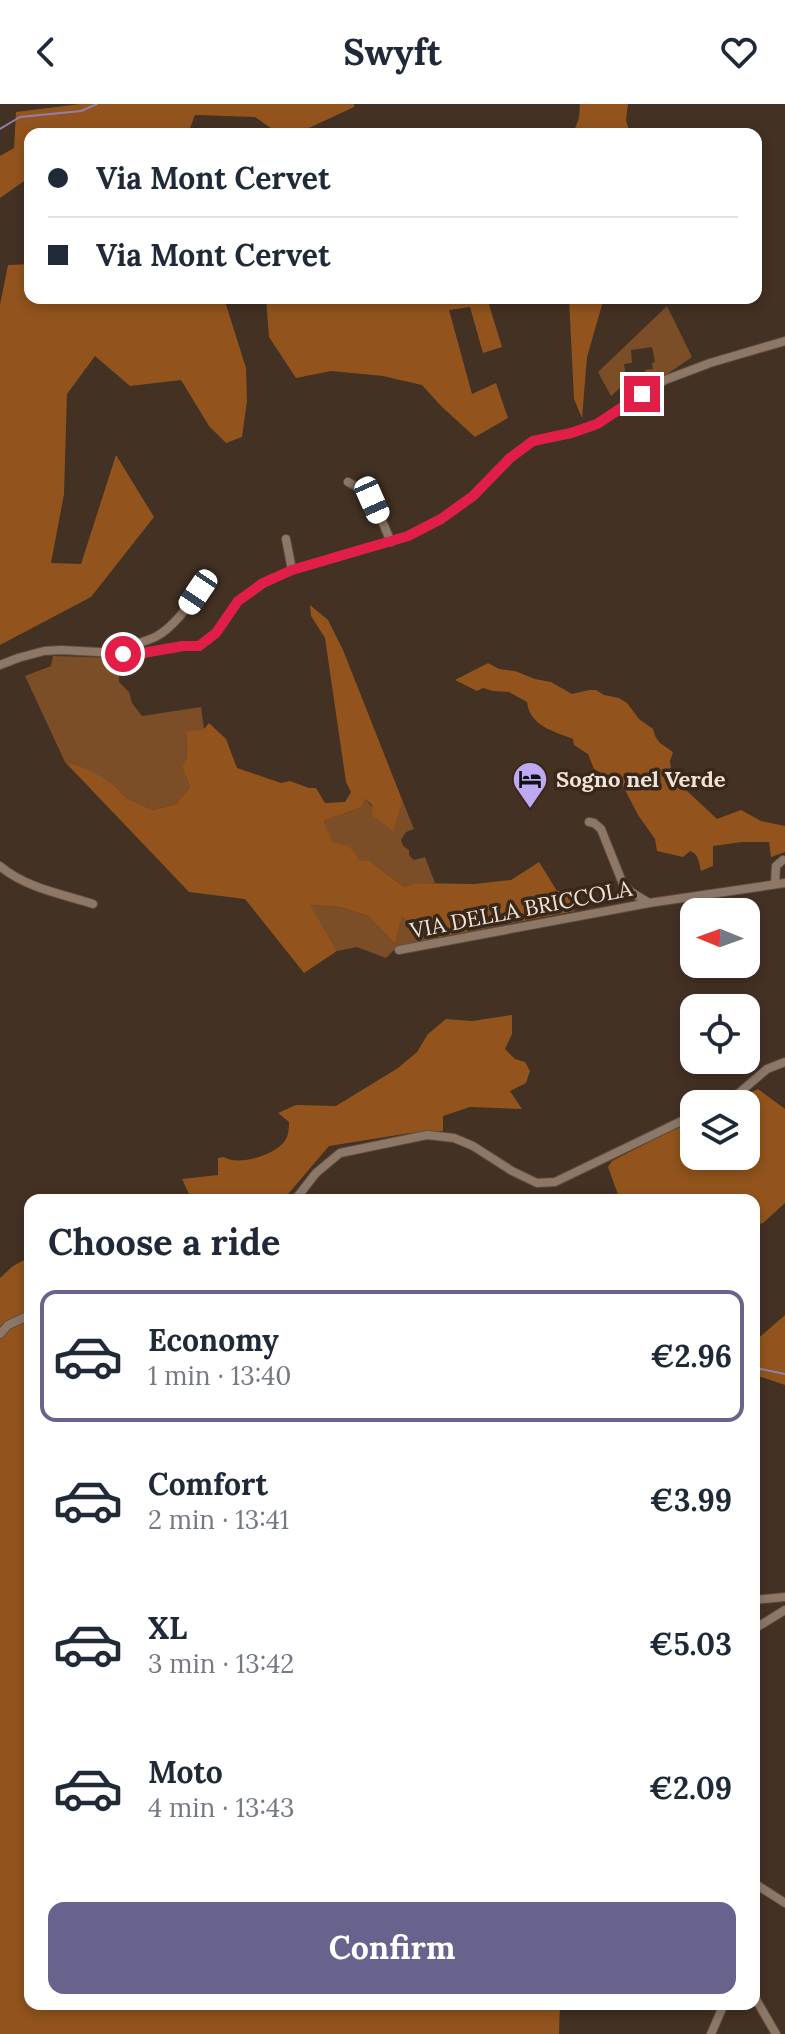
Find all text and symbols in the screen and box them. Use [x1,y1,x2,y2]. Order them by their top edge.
text: Swyft [343,29,442,75]
icon: back [24,30,68,74]
icon: heart [717,30,761,74]
text: Via Mont Cervet [96,159,330,197]
text: Via Mont Cervet [96,236,330,274]
route end [624,376,660,412]
car [351,473,393,527]
car [175,565,221,619]
route start [105,636,141,672]
hotel icon: Sogno nel Verde [511,760,549,810]
place label: Sogno nel Verde [556,765,726,793]
street label: VIA DELLA BRICCOLA [406,873,636,944]
north arrow [680,898,760,978]
map controls [680,898,760,1170]
button: locate [680,994,760,1074]
button: layers [680,1090,760,1170]
text: Choose a ride [48,1219,280,1265]
icon: car [52,1320,124,1392]
text: Economy [148,1321,279,1359]
text: €2.96 [650,1337,732,1375]
text: 1 min · 13:40 [148,1359,292,1392]
icon: car [52,1464,124,1536]
text: Comfort [148,1465,268,1503]
text: €3.99 [649,1481,732,1519]
text: 2 min · 13:41 [148,1503,289,1536]
icon: car [52,1608,124,1680]
text: XL [148,1609,187,1647]
text: €5.03 [649,1625,732,1663]
text: 3 min · 13:42 [148,1647,294,1680]
icon: car [52,1752,124,1824]
text: Moto [148,1753,223,1791]
text: €2.09 [649,1769,732,1807]
text: 4 min · 13:43 [148,1791,294,1824]
button: Confirm [48,1902,736,1994]

